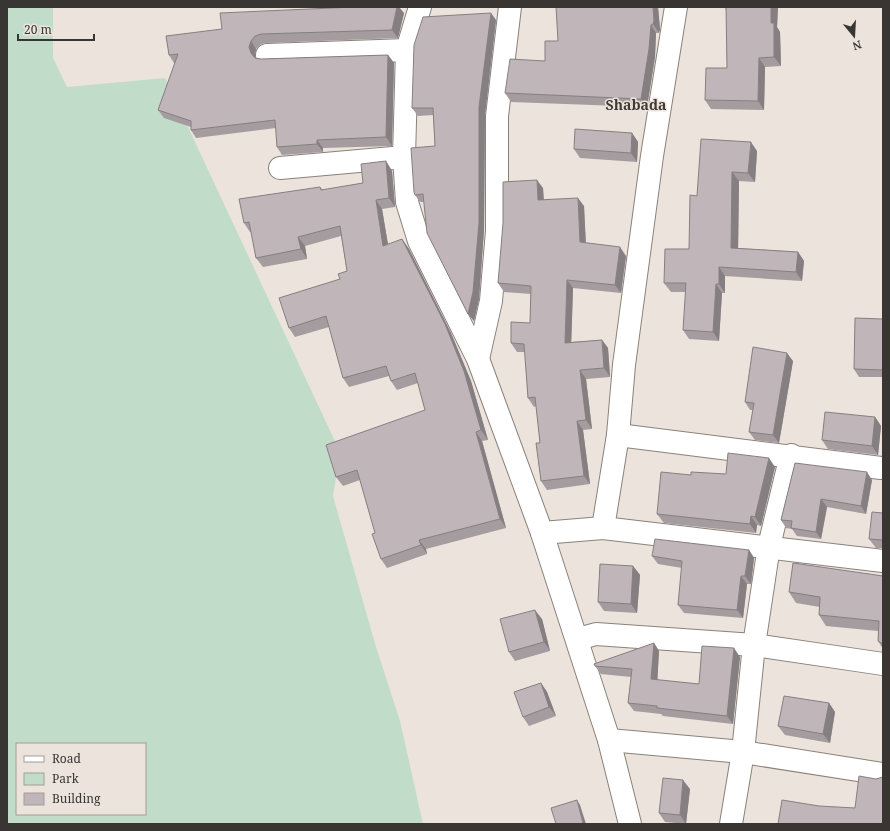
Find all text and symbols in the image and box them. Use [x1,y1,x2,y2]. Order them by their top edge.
scale bar [18,16,94,42]
north arrow [834,16,874,56]
text: 20 m [24,21,52,38]
text: N [850,38,864,55]
district label: Shabada [606,95,666,114]
legend [16,743,146,815]
text: Road [52,750,82,767]
text: Park [52,770,80,787]
text: Building [52,790,101,807]

